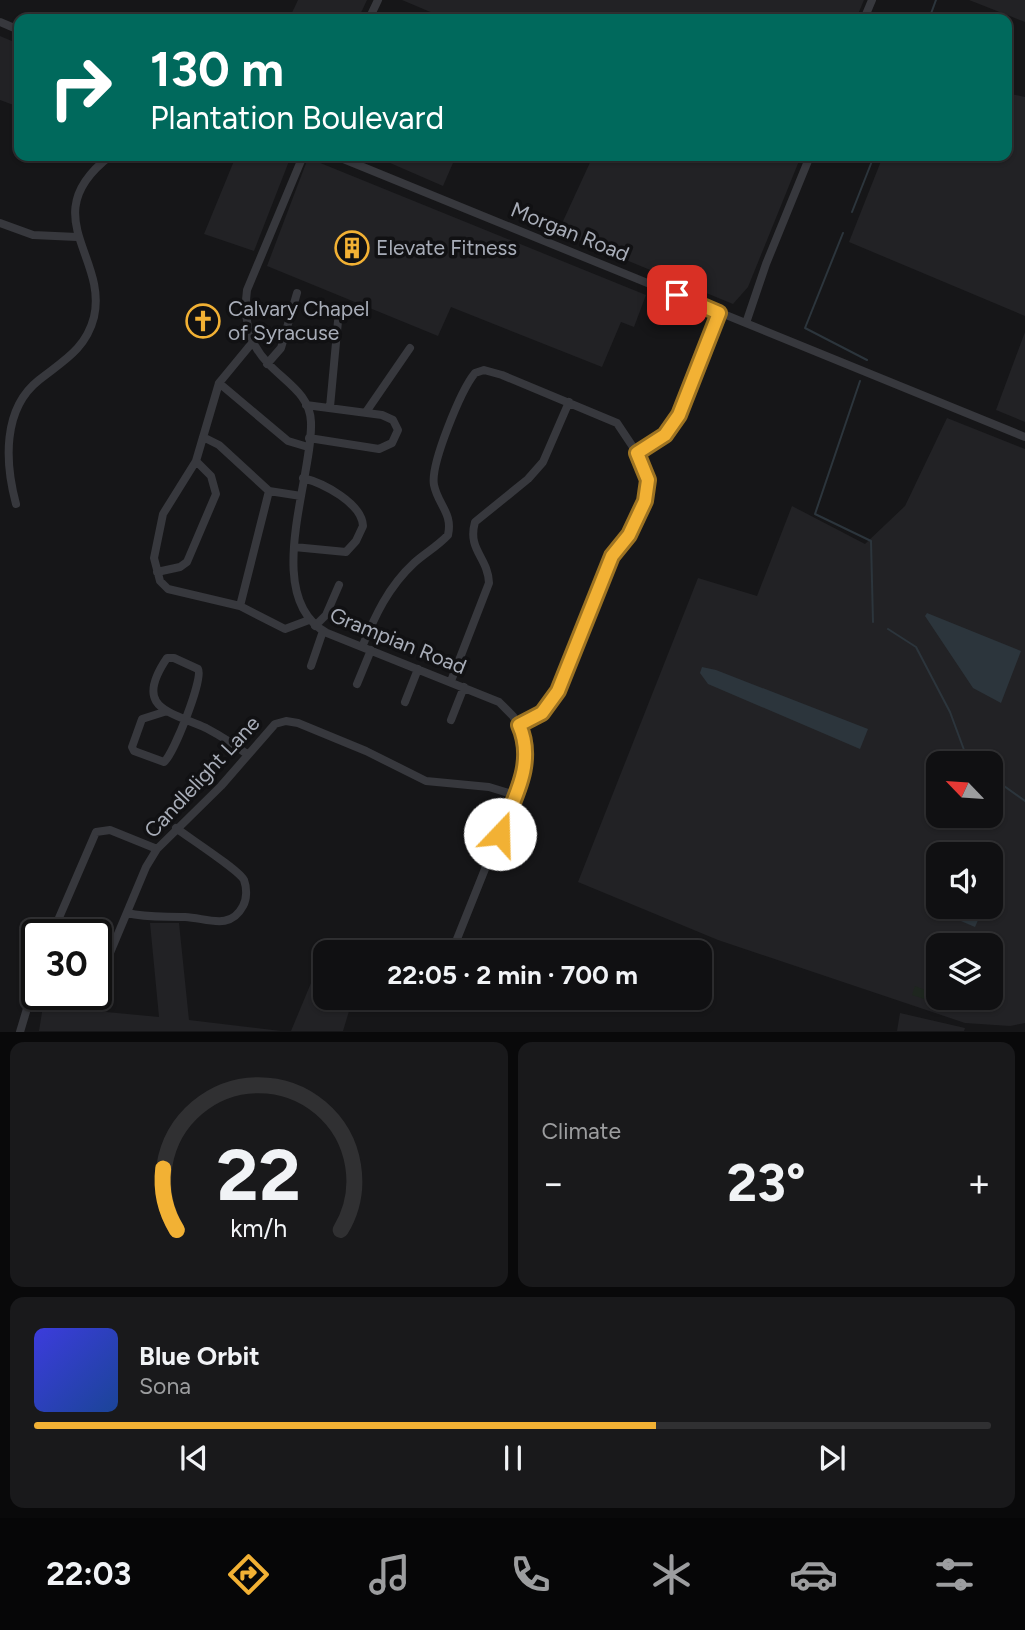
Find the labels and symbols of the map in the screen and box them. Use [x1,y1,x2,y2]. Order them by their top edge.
street label: Morgan Road [507,196,633,267]
building icon: Elevate Fitness [333,229,371,267]
place label: Elevate Fitness [376,235,517,260]
pin [647,265,707,325]
place label: Calvary Chapel of Syracuse [228,296,369,345]
church icon: Calvary Chapel of Syracuse [184,302,222,340]
street label: Grampian Road [326,602,470,679]
street label: Candlelight Lane [139,711,264,843]
north arrow [926,751,1003,828]
position arrow [463,797,537,871]
speed limit sign: 30 [21,919,112,1010]

